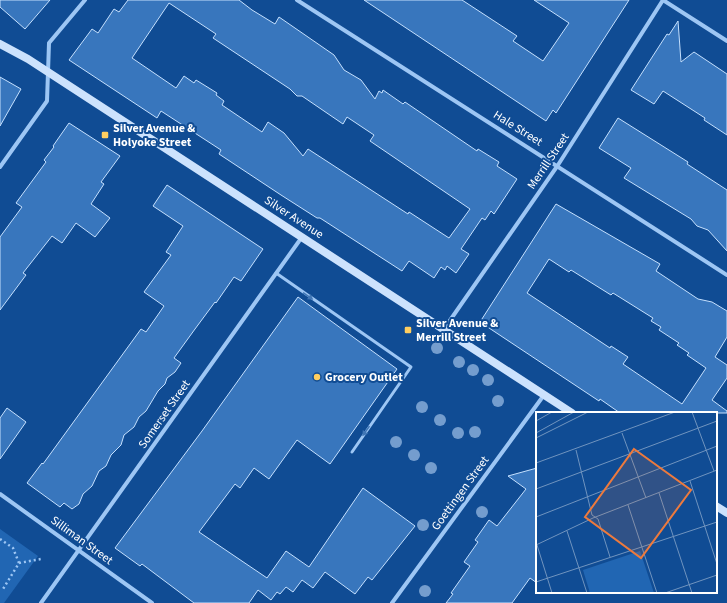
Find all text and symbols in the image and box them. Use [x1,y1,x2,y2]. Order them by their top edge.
street label: Hale Street [490,107,546,150]
place label: Silver Avenue & Holyoke Street [113,120,195,151]
marker: Silver Avenue & Holyoke Street [100,130,110,140]
street label: Merrill Street [523,130,574,193]
street label: Silver Avenue [261,192,327,243]
one-way arrow [303,292,314,300]
place label: Silver Avenue & Merrill Street [416,315,498,346]
marker: Silver Avenue & Merrill Street [403,325,413,335]
place label: Grocery Outlet [325,369,403,386]
marker: Grocery Outlet [312,372,322,382]
street label: Somerset Street [134,377,194,452]
inset map [536,412,717,593]
one-way arrow [362,426,370,437]
street label: Goettingen Street [428,453,493,534]
street label: Silliman Street [47,512,116,569]

